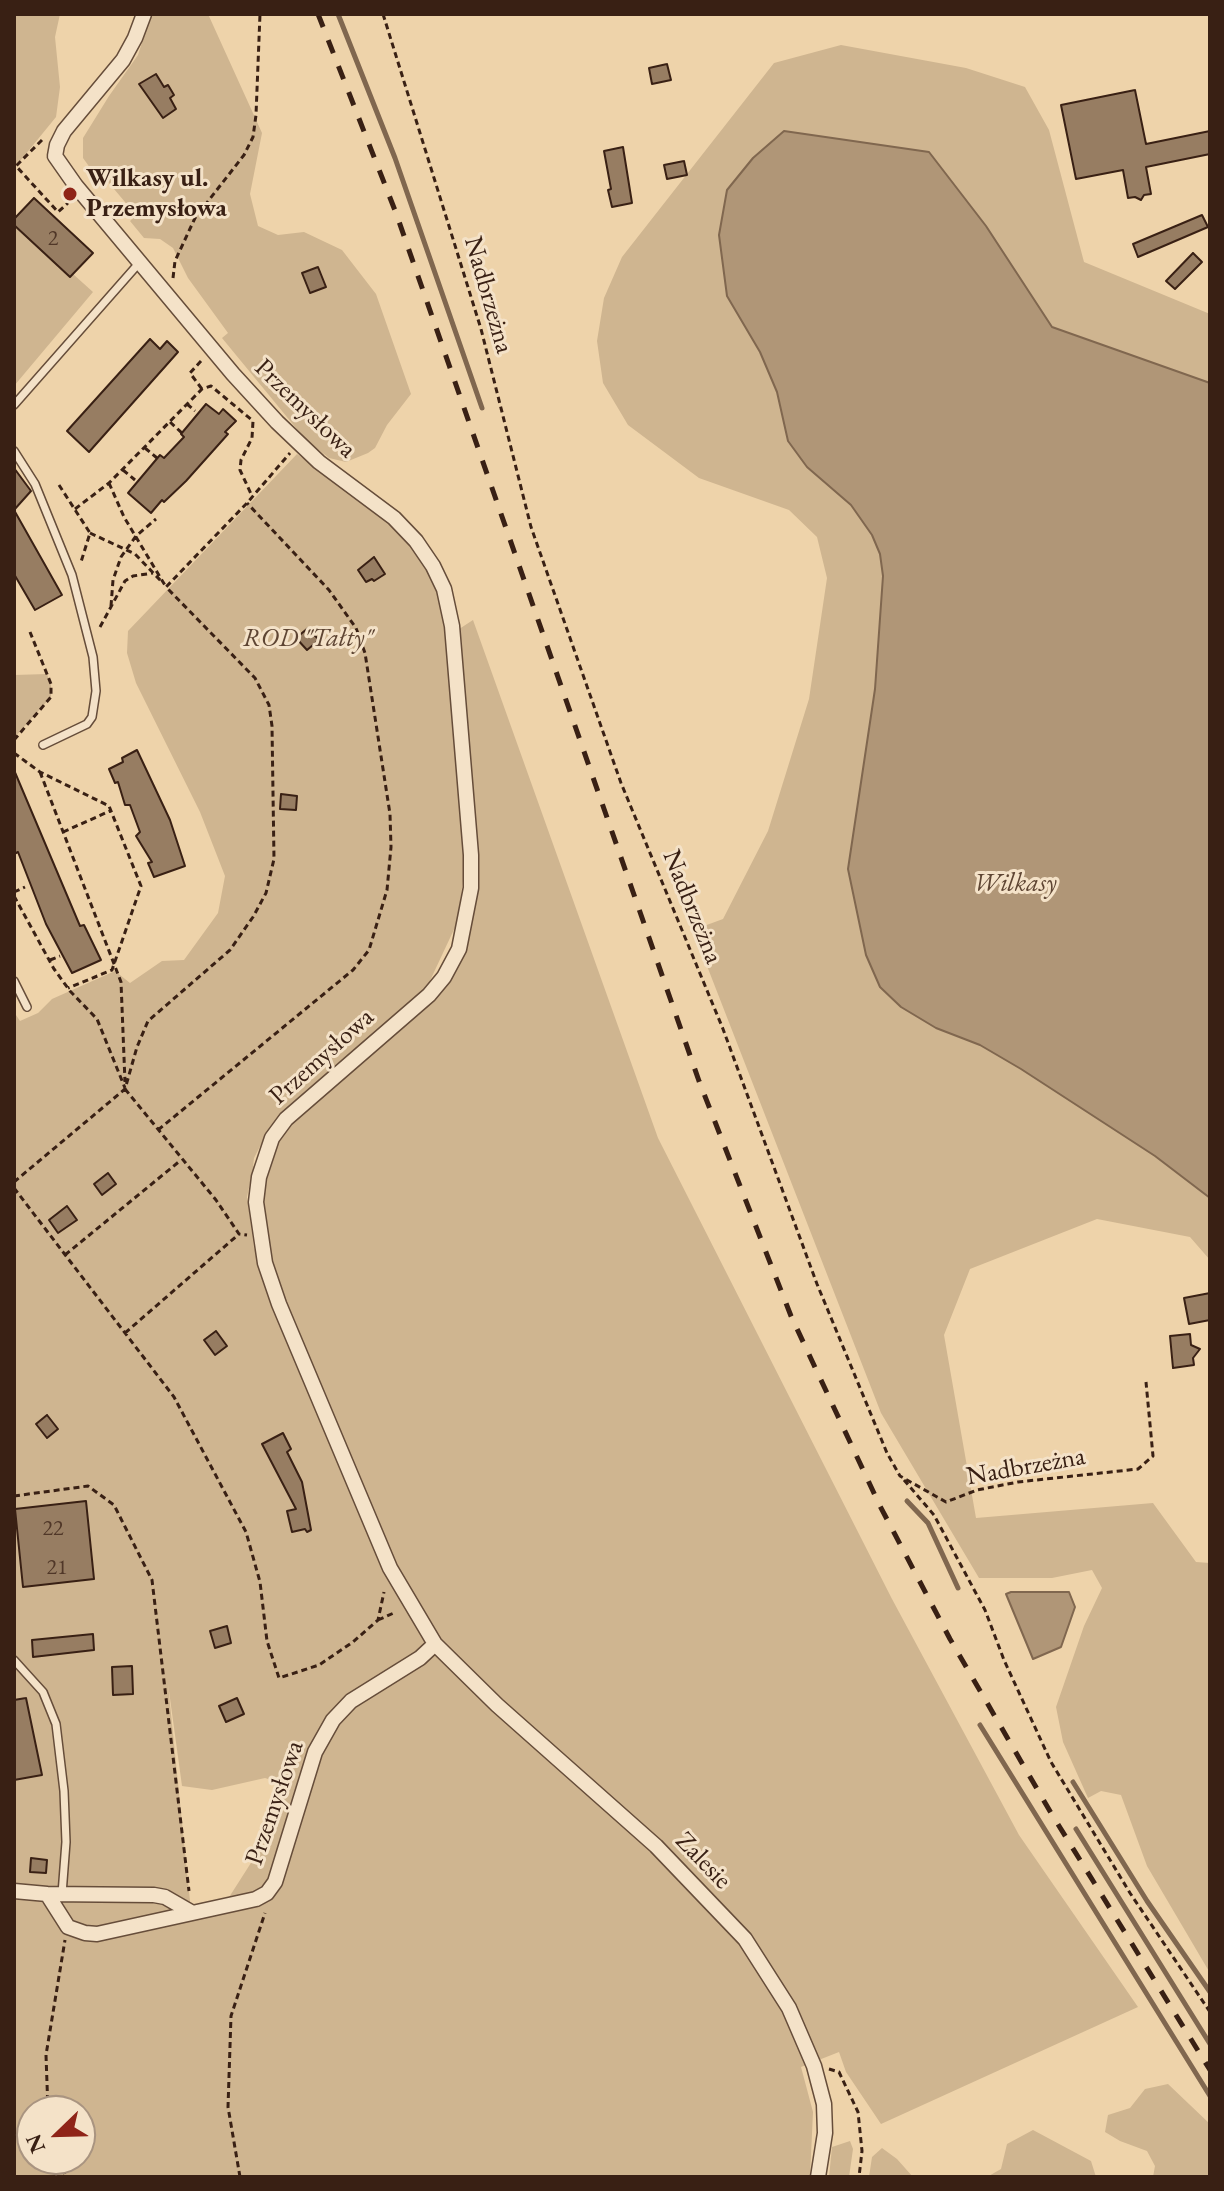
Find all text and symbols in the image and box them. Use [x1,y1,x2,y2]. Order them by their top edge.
place label: Wilkasy ul. Przemysłowa [86,163,227,224]
marker: Wilkasy ul. Przemysłowa [61,185,79,203]
house number: 2 [48,226,58,252]
street label: Nadbrzeżna [456,233,520,357]
street label: Przemysłowa [248,353,362,465]
park label: ROD "Tałty" [243,623,373,655]
street label: Nadbrzeżna [655,846,729,968]
park label: Wilkasy [973,868,1057,900]
street label: Przemysłowa [263,1002,381,1112]
street label: Nadbrzeżna [964,1441,1088,1493]
house number: 22 [42,1516,64,1542]
house number: 21 [46,1555,68,1581]
street label: Przemysłowa [239,1737,311,1869]
street label: Zalesie [668,1826,738,1896]
north arrow [16,2095,96,2175]
text: N [18,2130,52,2158]

